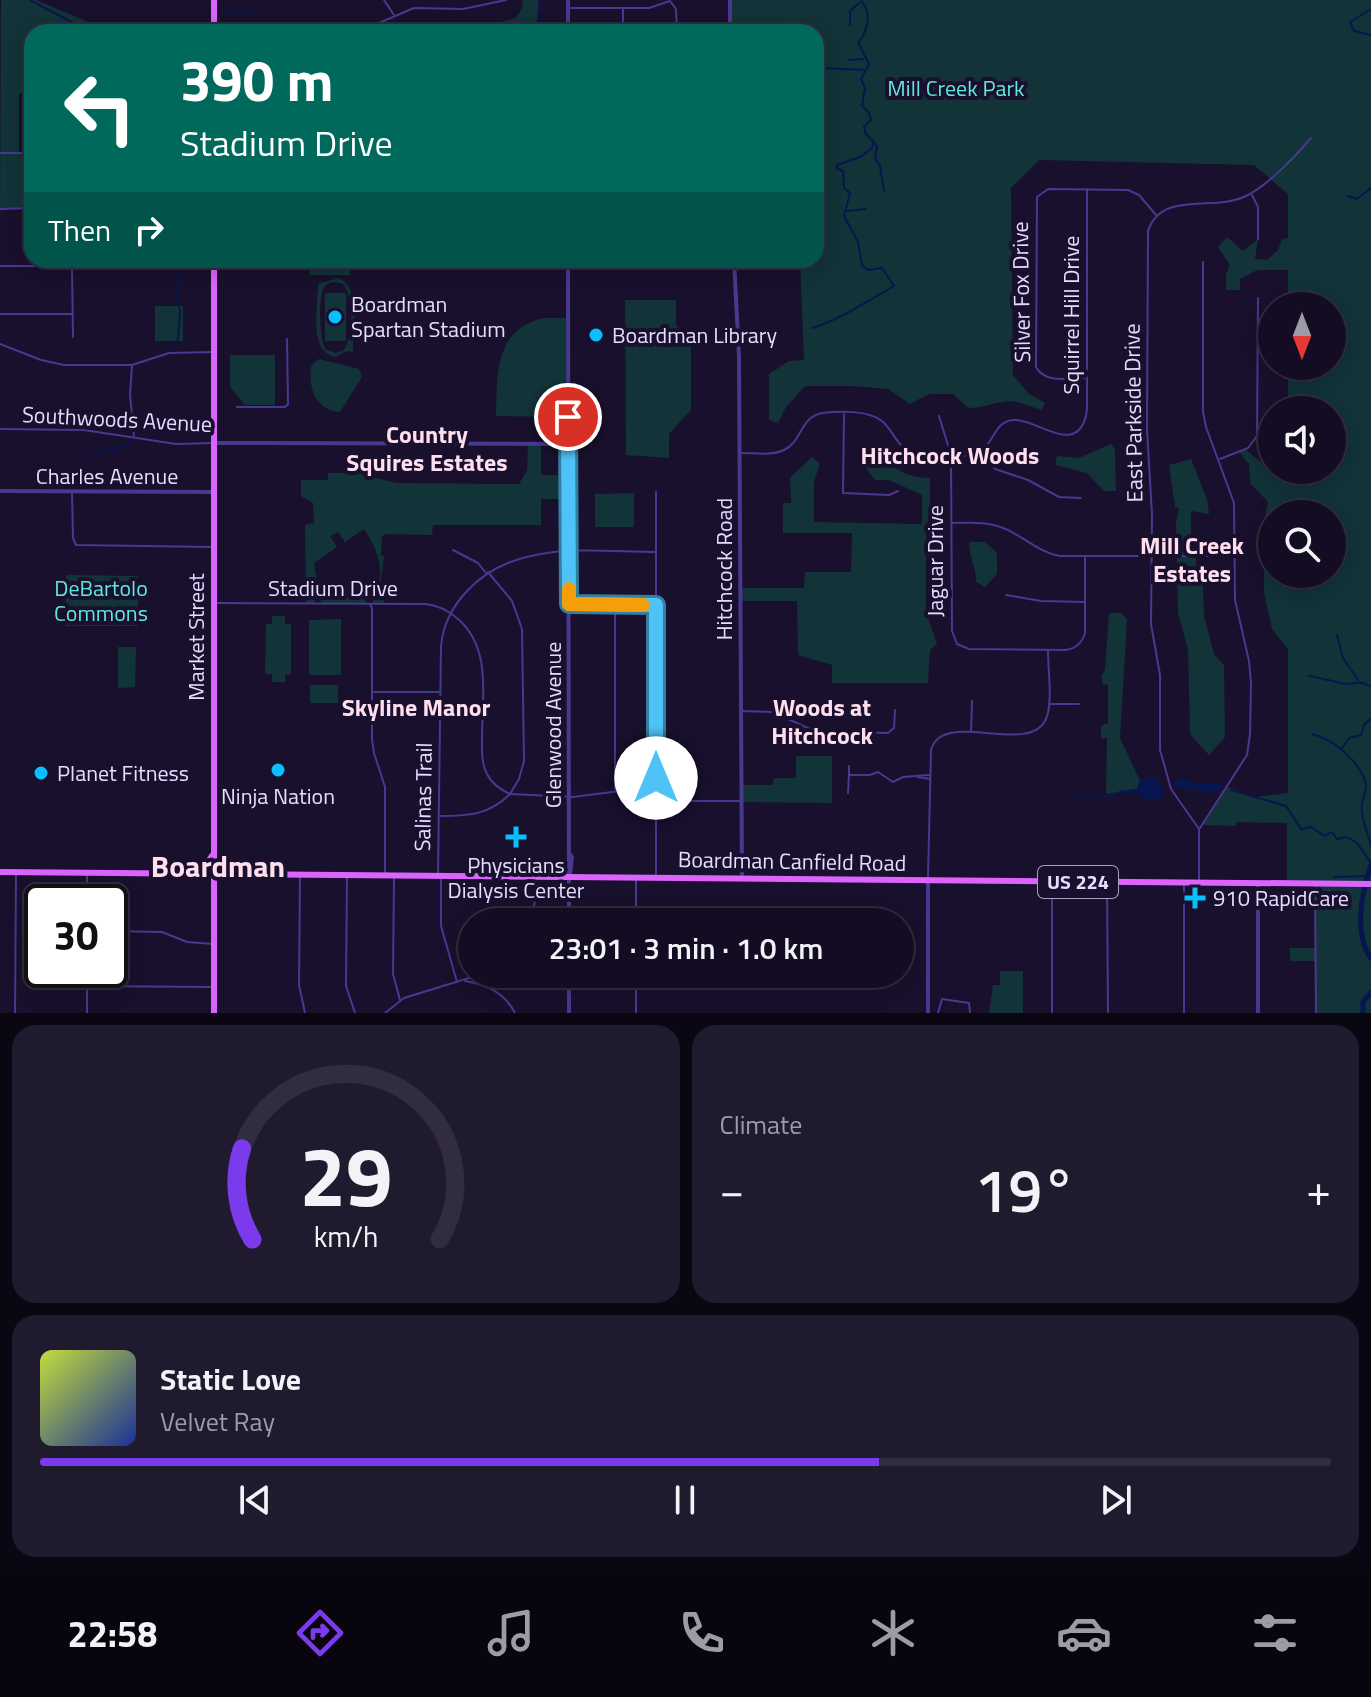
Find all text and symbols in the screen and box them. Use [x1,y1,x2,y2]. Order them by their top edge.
text: 390 m [180,38,333,123]
icon: left [48,56,152,160]
park label: Mill Creek Park [887,71,1025,105]
text: Stadium Drive [180,115,393,170]
text: Then [48,207,111,253]
icon: right [127,208,171,252]
street label: Silver Fox Drive [1003,221,1039,363]
street label: Squirrel Hill Drive [1054,236,1088,394]
place label: Boardman Spartan Stadium [351,287,506,346]
north arrow [1258,292,1346,380]
map controls [1258,292,1346,588]
marker: Boardman Spartan Stadium [326,308,344,326]
place label: Boardman Library [612,318,777,352]
street label: East Parkside Drive [1114,323,1152,503]
marker: Boardman Library [587,326,605,344]
pin [534,383,602,451]
icon: arrive [546,395,590,439]
button: sound [1258,396,1346,484]
street label: Southwoods Avenue [21,397,213,441]
district label: Country Squires Estates [346,416,508,480]
district label: Hitchcock Woods [861,437,1039,473]
street label: Charles Avenue [36,459,178,493]
street label: Hitchcock Road [707,498,741,640]
button: search [1258,500,1346,588]
street label: Jaguar Drive [918,505,952,617]
district label: Mill Creek Estates [1140,527,1245,591]
park label: DeBartolo Commons [54,571,148,630]
street label: Stadium Drive [268,571,398,605]
street label: Market Street [179,573,213,701]
street label: Glenwood Avenue [536,642,570,808]
district label: Skyline Manor [342,689,490,725]
district label: Woods at Hitchcock [771,689,873,753]
position arrow [614,736,698,820]
street label: Salinas Trail [405,742,441,852]
place label: Planet Fitness [57,756,189,790]
marker: Ninja Nation [269,761,287,779]
marker: Planet Fitness [32,764,50,782]
place label: Ninja Nation [221,779,335,813]
marker: Physicians Dialysis Center [505,826,527,848]
street label: Boardman Canfield Road [678,842,906,880]
district label: Boardman [151,843,285,889]
place label: Physicians Dialysis Center [448,848,585,907]
road number: US 224 [1038,866,1118,898]
place label: 910 RapidCare [1213,881,1349,915]
speed limit sign: 30 [24,884,128,988]
marker: 910 RapidCare [1184,887,1206,909]
text: 23:01 · 3 min · 1.0 km [549,925,823,971]
text: Climate [720,1105,802,1144]
text: 29 [299,1112,392,1238]
text: 19° [975,1144,1076,1235]
text: − [720,1156,744,1223]
text: + [1306,1156,1331,1223]
text: km/h [313,1215,378,1258]
text: Static Love [160,1356,301,1402]
text: Velvet Ray [160,1402,275,1441]
icon: previous [233,1478,277,1522]
icon: pause [663,1478,707,1522]
icon: next [1094,1478,1138,1522]
icon: directions [292,1605,348,1661]
icon: music [483,1605,539,1661]
icon: phone [674,1605,730,1661]
icon: climate [865,1605,921,1661]
icon: car [1056,1605,1112,1661]
icon: filters [1247,1605,1303,1661]
text: 22:58 [68,1606,157,1661]

